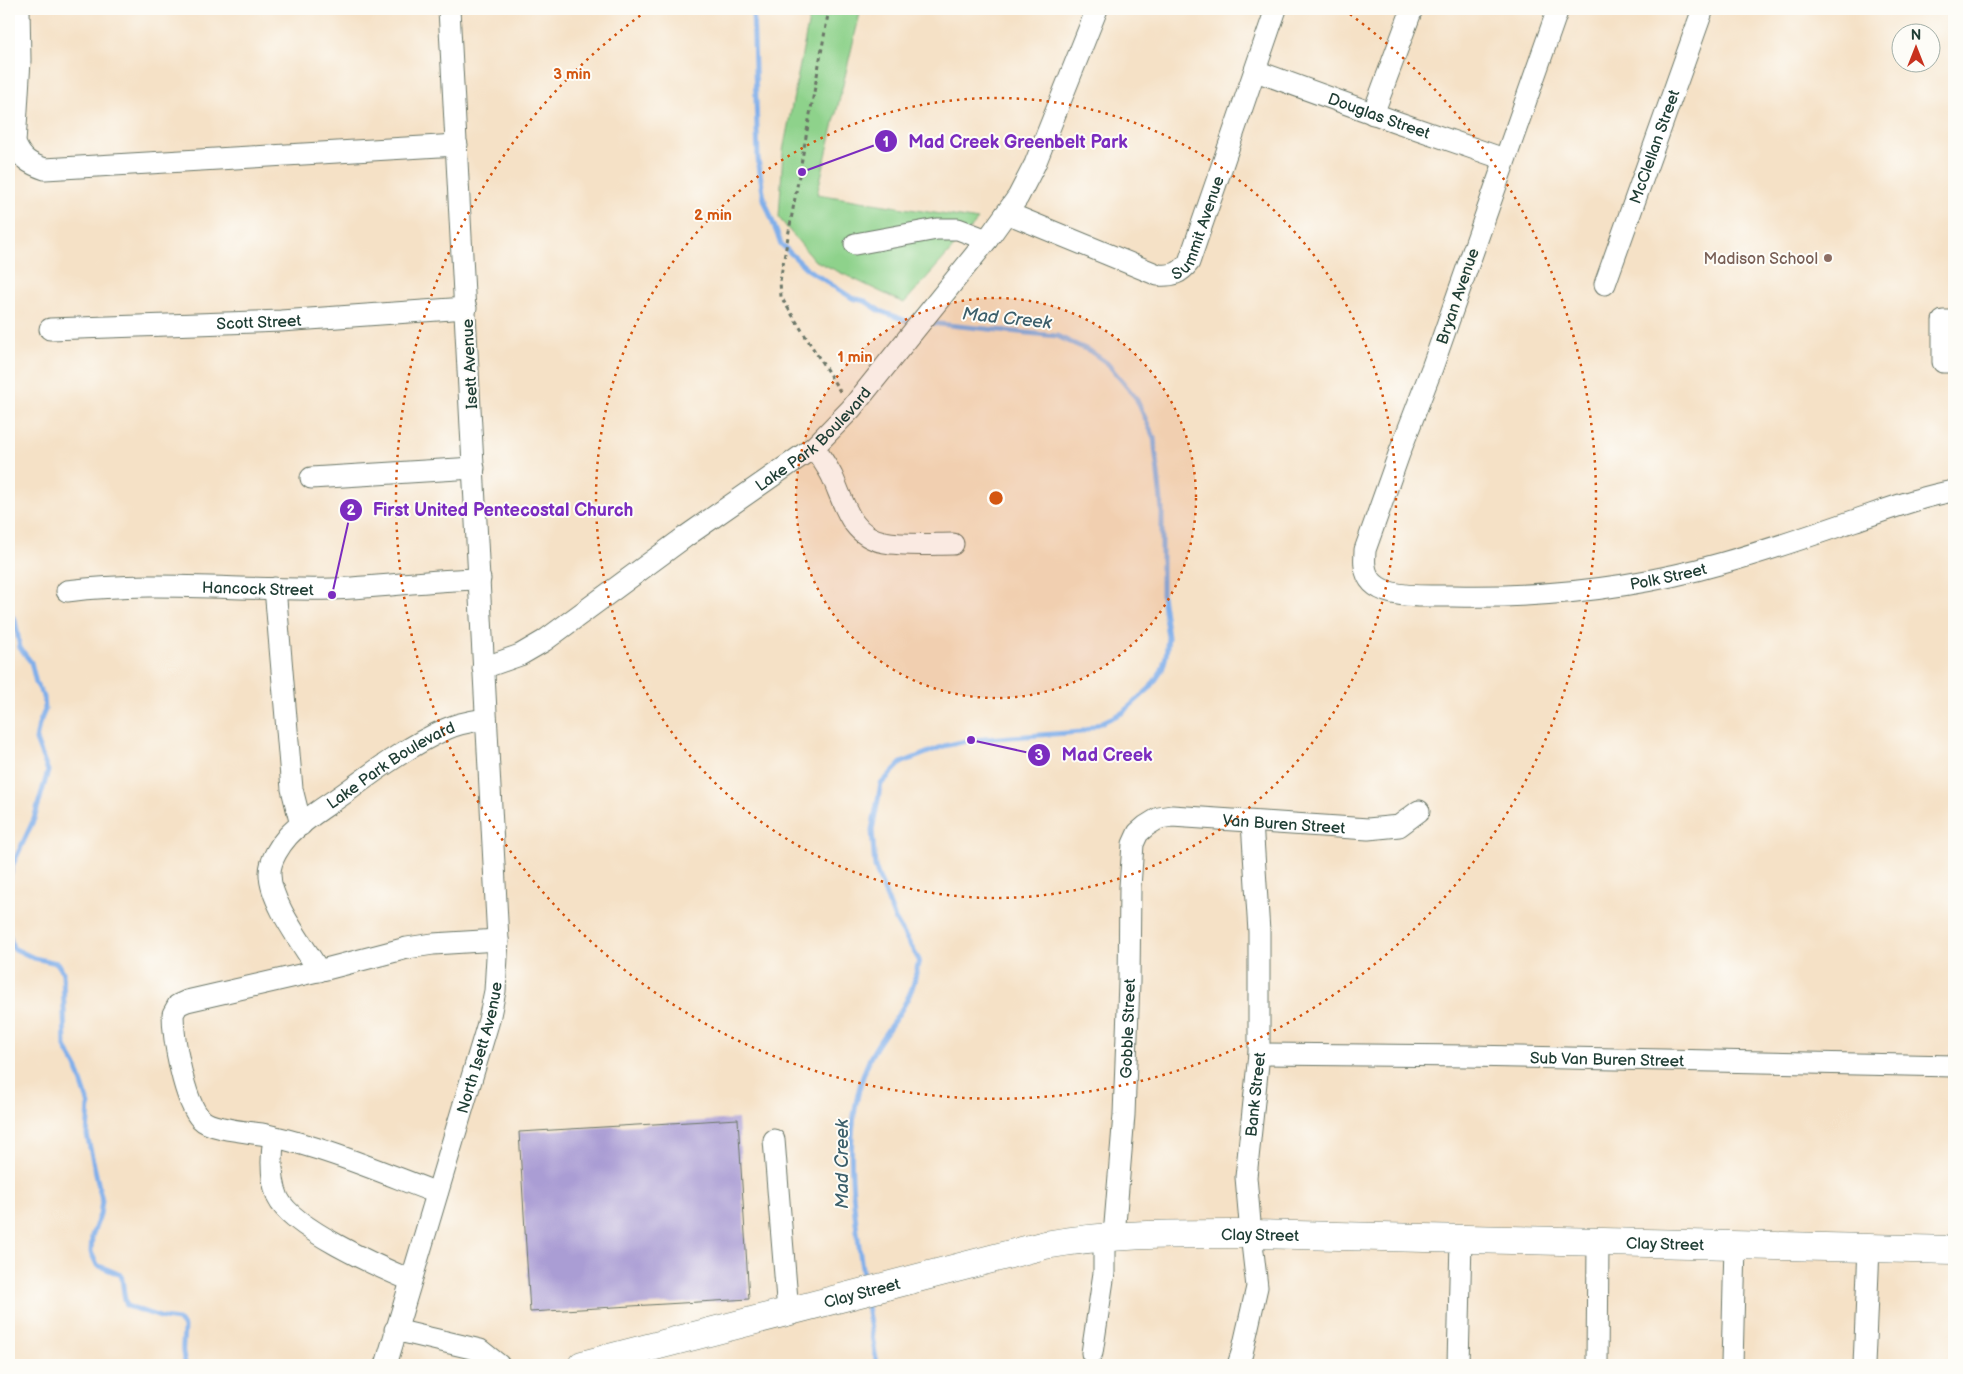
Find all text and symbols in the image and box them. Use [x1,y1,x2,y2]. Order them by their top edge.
north arrow [1890,22,1940,72]
text: N [1911,27,1921,44]
text: 3 min [553,65,591,84]
street label: McClellan Street [1626,87,1685,207]
street label: Douglas Street [1325,90,1432,144]
callout: Mad Creek Greenbelt Park [873,125,1138,158]
text: Mad Creek Greenbelt Park [908,132,1128,153]
text: 1 [883,133,889,152]
street label: Summit Avenue [1169,173,1229,285]
text: 2 min [694,206,732,225]
street label: Bryan Avenue [1433,245,1484,347]
place label: Madison School [1703,250,1818,269]
marker: Madison School [1822,252,1834,264]
water label: Mad Creek [961,303,1054,334]
street label: Scott Street [216,312,302,334]
street label: Isett Avenue [459,318,482,409]
text: 1 min [837,348,873,367]
street label: Lake Park Boulevard [752,384,876,496]
centre of rings [987,489,1005,507]
callout: First United Pentecostal Church [338,493,644,526]
text: First United Pentecostal Church [373,500,633,521]
text: 2 [347,501,356,520]
street label: Polk Street [1629,560,1709,595]
street label: Hancock Street [202,579,314,600]
street label: Lake Park Boulevard [324,718,458,814]
callout: Mad Creek [1027,738,1163,771]
text: Mad Creek [1062,745,1153,766]
text: 3 [1035,746,1044,765]
street label: Van Buren Street [1222,811,1346,838]
street label: Gobble Street [1117,978,1140,1079]
street label: North Isett Avenue [454,981,507,1116]
street label: Sub Van Buren Street [1530,1049,1684,1071]
street label: Bank Street [1242,1051,1270,1138]
water label: Mad Creek [832,1118,853,1209]
street label: Clay Street [1221,1226,1299,1246]
street label: Clay Street [1626,1235,1704,1255]
street label: Clay Street [822,1275,902,1313]

